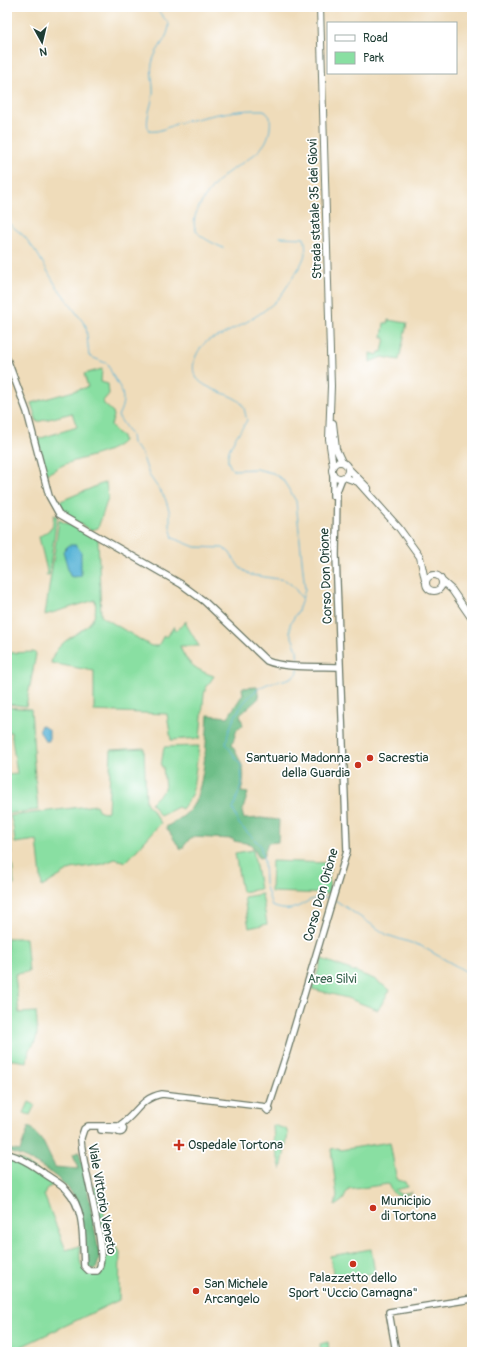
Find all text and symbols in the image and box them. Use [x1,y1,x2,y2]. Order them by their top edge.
north arrow [22,22,62,62]
legend [327,22,457,74]
text: Road [363,31,388,46]
text: N [38,44,48,58]
text: Park [363,51,384,66]
street label: Strada statale 35 dei Giovi [305,139,325,279]
street label: Corso Don Orione [316,527,336,624]
place label: Santuario Madonna della Guardia [246,750,350,781]
place label: Sacrestia [378,750,428,766]
marker: Sacrestia [365,753,375,763]
marker: Santuario Madonna della Guardia [353,760,363,770]
street label: Corso Don Orione [300,846,342,943]
park label: Area Silvi [307,971,357,987]
place label: Ospedale Tortona [188,1137,283,1153]
marker: Ospedale Tortona [173,1139,185,1151]
street label: Viale Vittorio Veneto [84,1142,120,1256]
place label: Municipio di Tortona [381,1193,436,1224]
marker: Municipio di Tortona [368,1203,378,1213]
marker: Palazzetto dello Sport "Uccio Camagna" [348,1259,358,1269]
place label: Palazzetto dello Sport "Uccio Camagna" [288,1270,418,1301]
place label: San Michele Arcangelo [204,1276,268,1307]
marker: San Michele Arcangelo [191,1286,201,1296]

